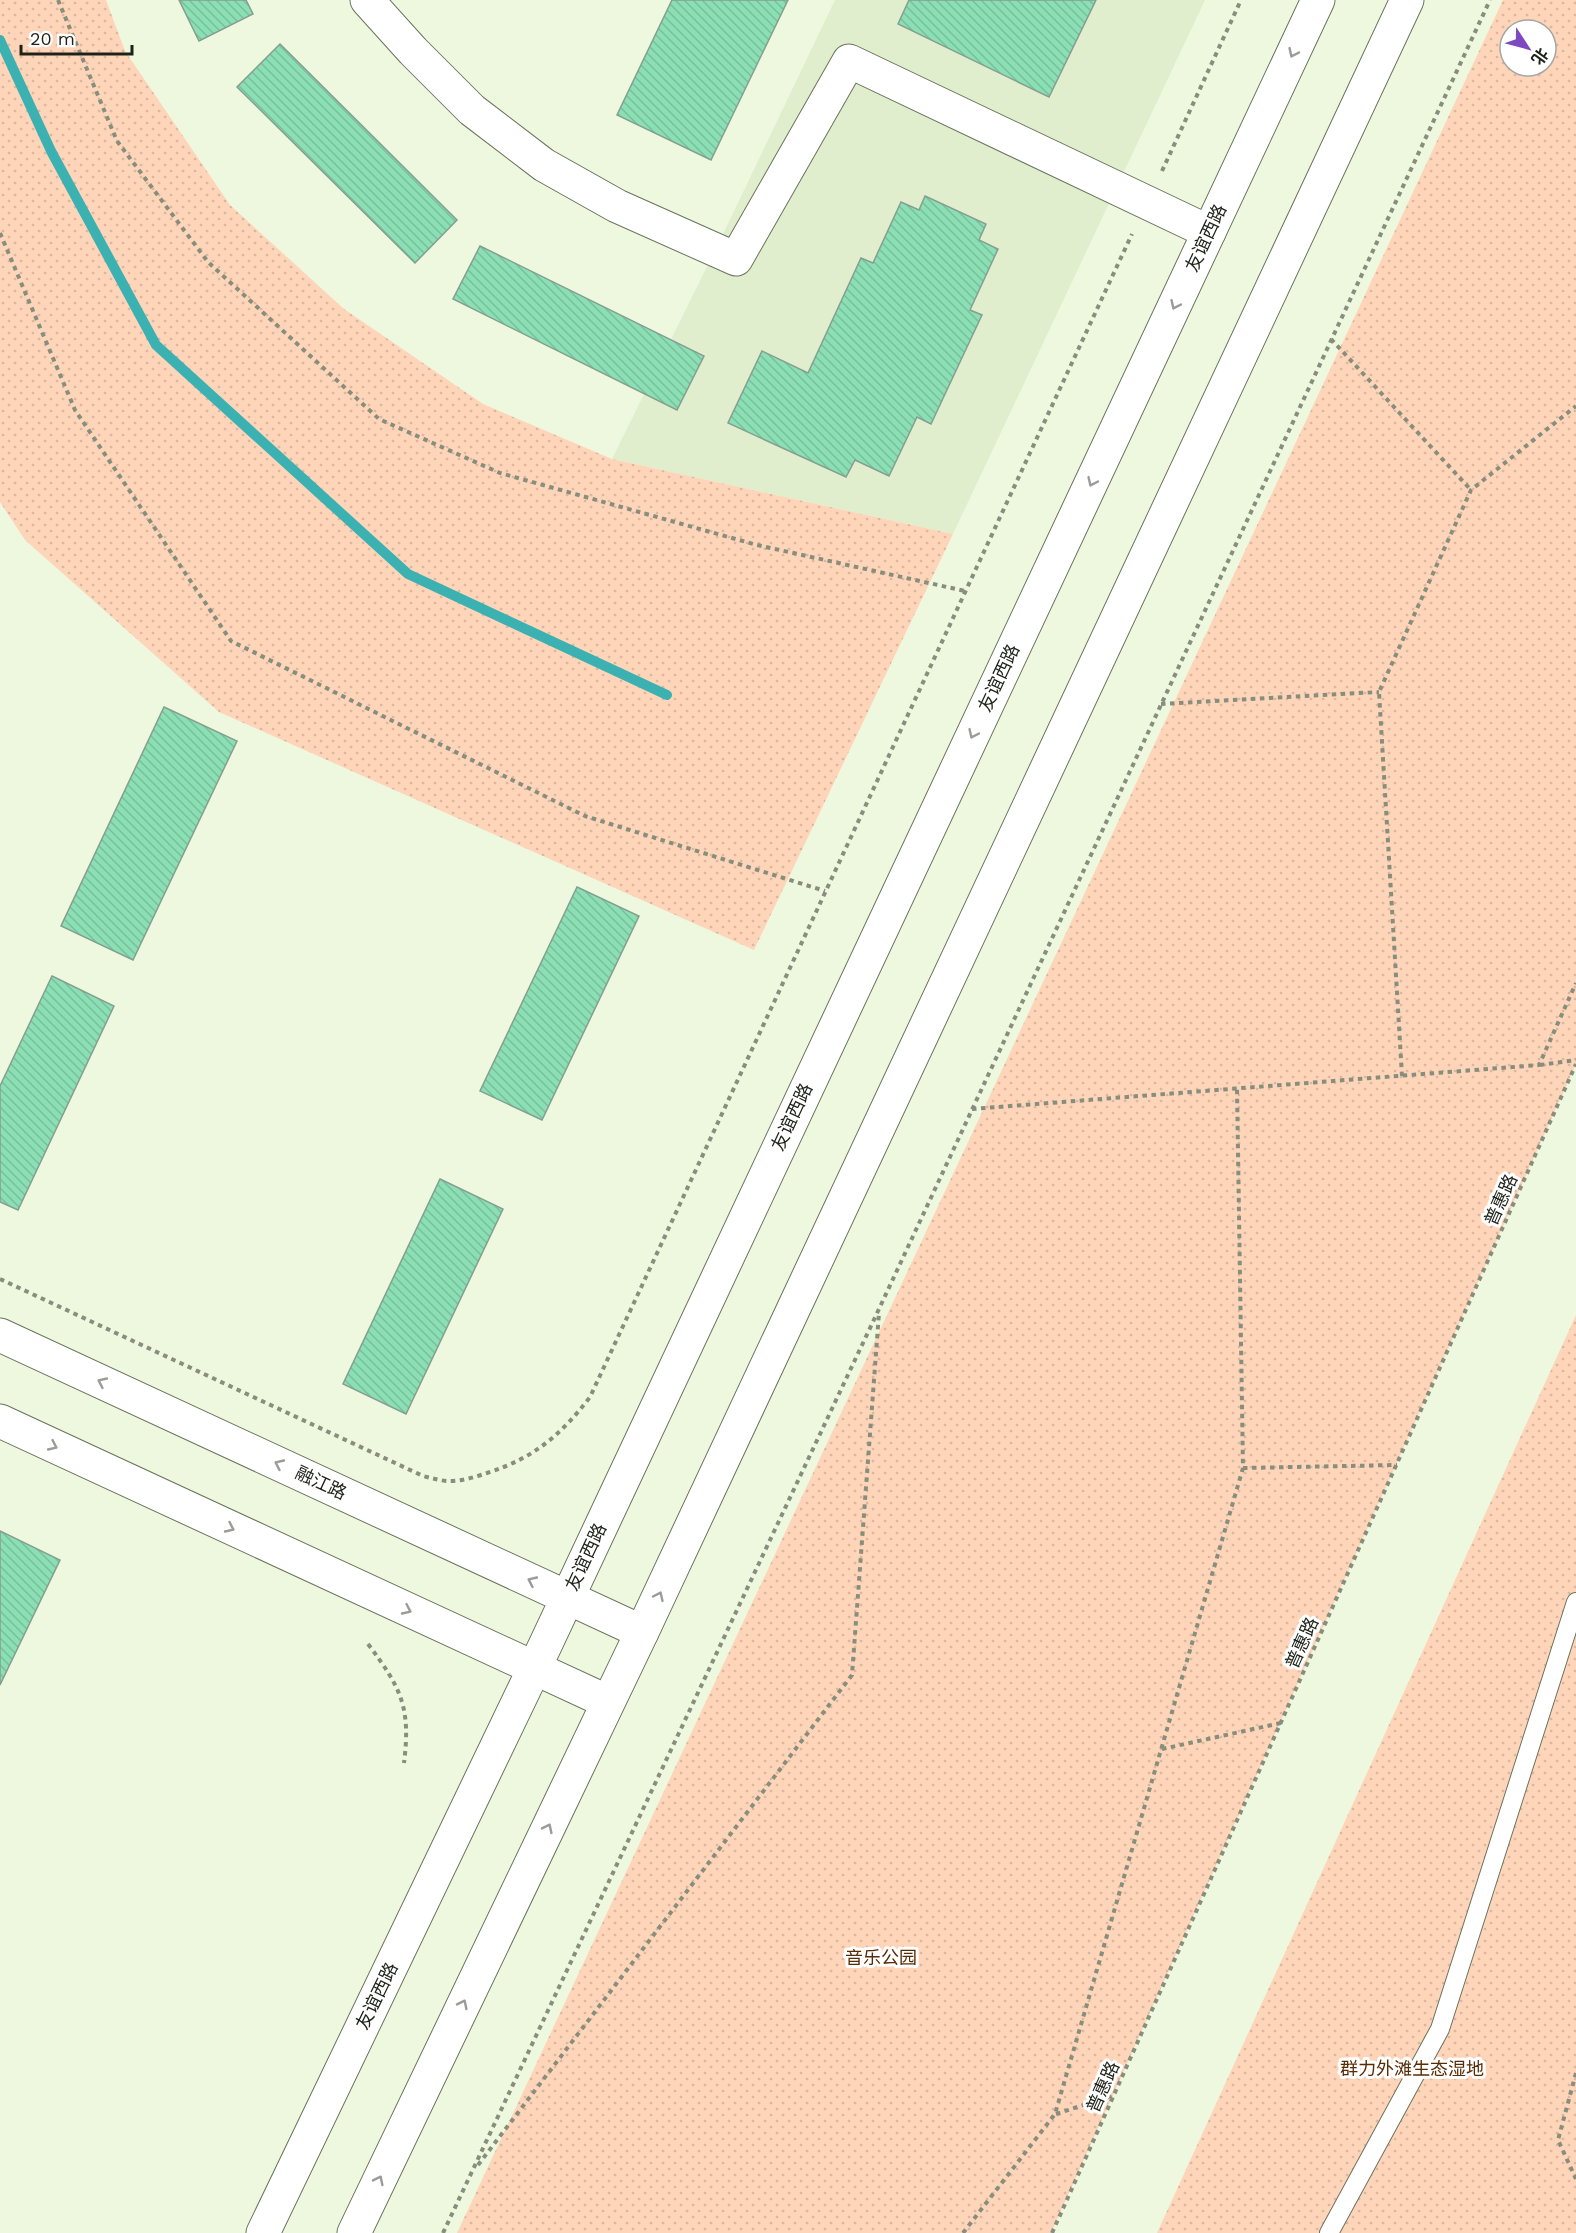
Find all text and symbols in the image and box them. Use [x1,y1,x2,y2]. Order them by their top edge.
scale bar [21,18,132,56]
north arrow [1498,18,1558,78]
text: 20 m [30,28,75,49]
text: 北 [1527,44,1552,69]
one-way arrow [1289,46,1301,57]
street label: 友谊西路 [1181,201,1230,275]
one-way arrow [1170,299,1182,310]
one-way arrow [1087,475,1099,486]
street label: 友谊西路 [974,641,1023,715]
one-way arrow [968,728,980,739]
street label: 友谊西路 [767,1080,816,1154]
street label: 普惠路 [1480,1171,1521,1229]
one-way arrow [97,1377,108,1389]
one-way arrow [47,1439,58,1451]
one-way arrow [274,1459,285,1471]
street label: 融江路 [292,1462,350,1503]
one-way arrow [224,1520,235,1532]
street label: 友谊西路 [561,1520,610,1594]
one-way arrow [527,1577,538,1589]
one-way arrow [651,1591,663,1602]
one-way arrow [401,1602,412,1614]
street label: 普惠路 [1281,1614,1322,1672]
one-way arrow [540,1824,552,1835]
park label: 音乐公园 [845,1947,917,1968]
street label: 友谊西路 [351,1959,402,2033]
one-way arrow [456,2000,468,2011]
street label: 普惠路 [1082,2058,1123,2116]
park label: 群力外滩生态湿地 [1340,2058,1484,2079]
one-way arrow [372,2176,384,2187]

